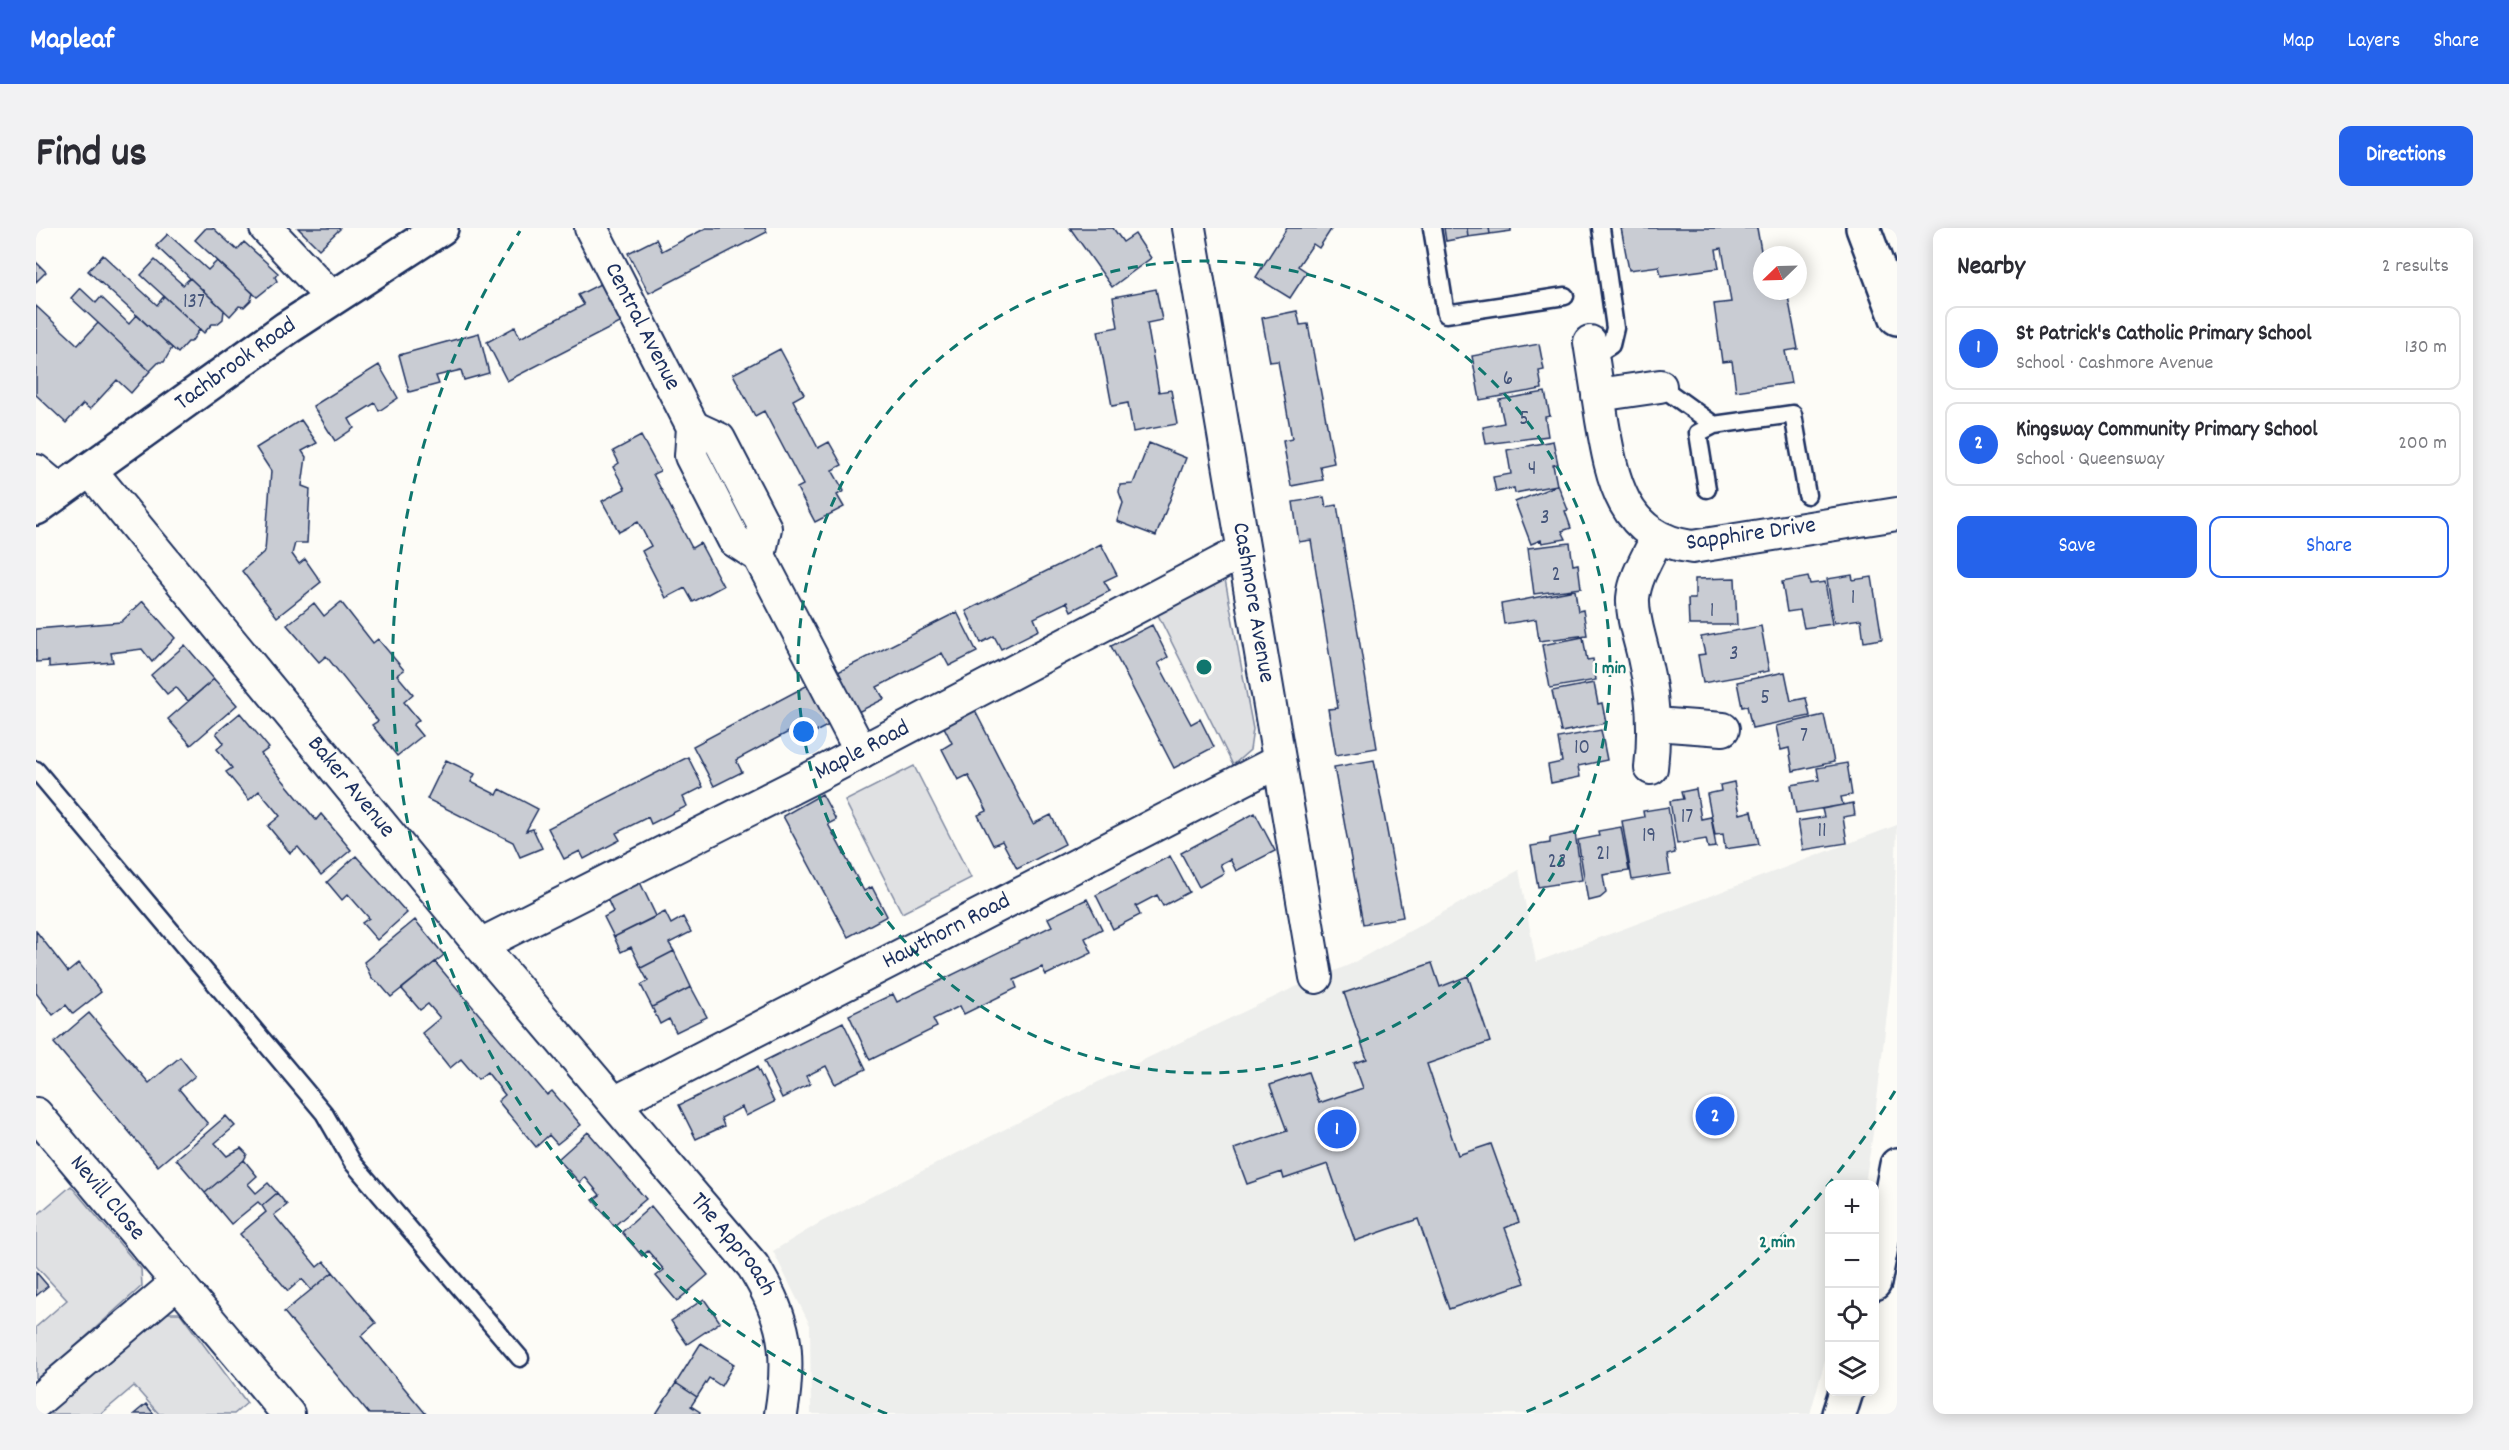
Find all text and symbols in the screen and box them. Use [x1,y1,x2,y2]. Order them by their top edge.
text: Mapleaf [30,22,114,62]
text: Map [2283,27,2314,57]
text: Layers [2347,27,2400,57]
text: Share [2433,27,2479,57]
text: Find us [36,126,147,186]
button: Directions [2339,126,2473,186]
north arrow [1753,246,1807,300]
text: Nearby [1957,249,2025,286]
text: 2 results [2382,253,2449,281]
street label: Central Avenue [595,257,689,397]
house number: 137 [183,288,205,318]
street label: Tachbrook Road [168,309,303,420]
text: St Patrick's Catholic Primary School [2016,319,2311,350]
text: 1 [1976,334,1981,362]
text: 130 m [2405,334,2447,362]
text: School · Cashmore Avenue [2016,350,2213,378]
house number: 6 [1503,365,1513,395]
house number: 5 [1519,405,1529,435]
text: Kingsway Community Primary School [2016,415,2317,446]
text: 2 [1974,430,1983,458]
text: 200 m [2398,430,2447,458]
text: School · Queensway [2016,446,2164,474]
house number: 4 [1528,455,1536,485]
house number: 3 [1540,504,1550,534]
street label: Sapphire Drive [1684,509,1818,561]
button: Save [1957,516,2197,578]
button: Share [2209,516,2449,578]
street label: Cashmore Avenue [1222,520,1283,685]
house number: 2 [1551,561,1561,591]
house number: 1 [1851,584,1855,614]
house number: 1 [1710,597,1714,627]
house number: 3 [1729,640,1739,670]
centre of rings [1194,657,1214,677]
text: 1 min [1594,657,1626,682]
house number: 5 [1760,684,1770,714]
street label: Maple Road [809,712,916,790]
your location [789,717,818,746]
house number: 7 [1800,722,1808,752]
street label: Baker Avenue [298,729,403,846]
house number: 10 [1574,734,1590,764]
house number: 17 [1681,803,1693,833]
house number: 11 [1817,817,1827,847]
house number: 19 [1642,822,1656,852]
house number: 21 [1596,840,1610,870]
house number: 23 [1548,848,1566,878]
street label: Hawthorn Road [877,885,1017,979]
pin: 2 [1696,1094,1734,1138]
pin: 1 [1318,1106,1356,1152]
street label: Nevill Close [61,1148,153,1248]
map controls [1825,1180,1879,1396]
button: + [1825,1180,1879,1234]
street label: The Approach [681,1186,784,1302]
text: 2 min [1759,1231,1795,1256]
button: − [1825,1234,1879,1288]
button: locate [1825,1288,1879,1342]
button: layers [1825,1342,1879,1396]

